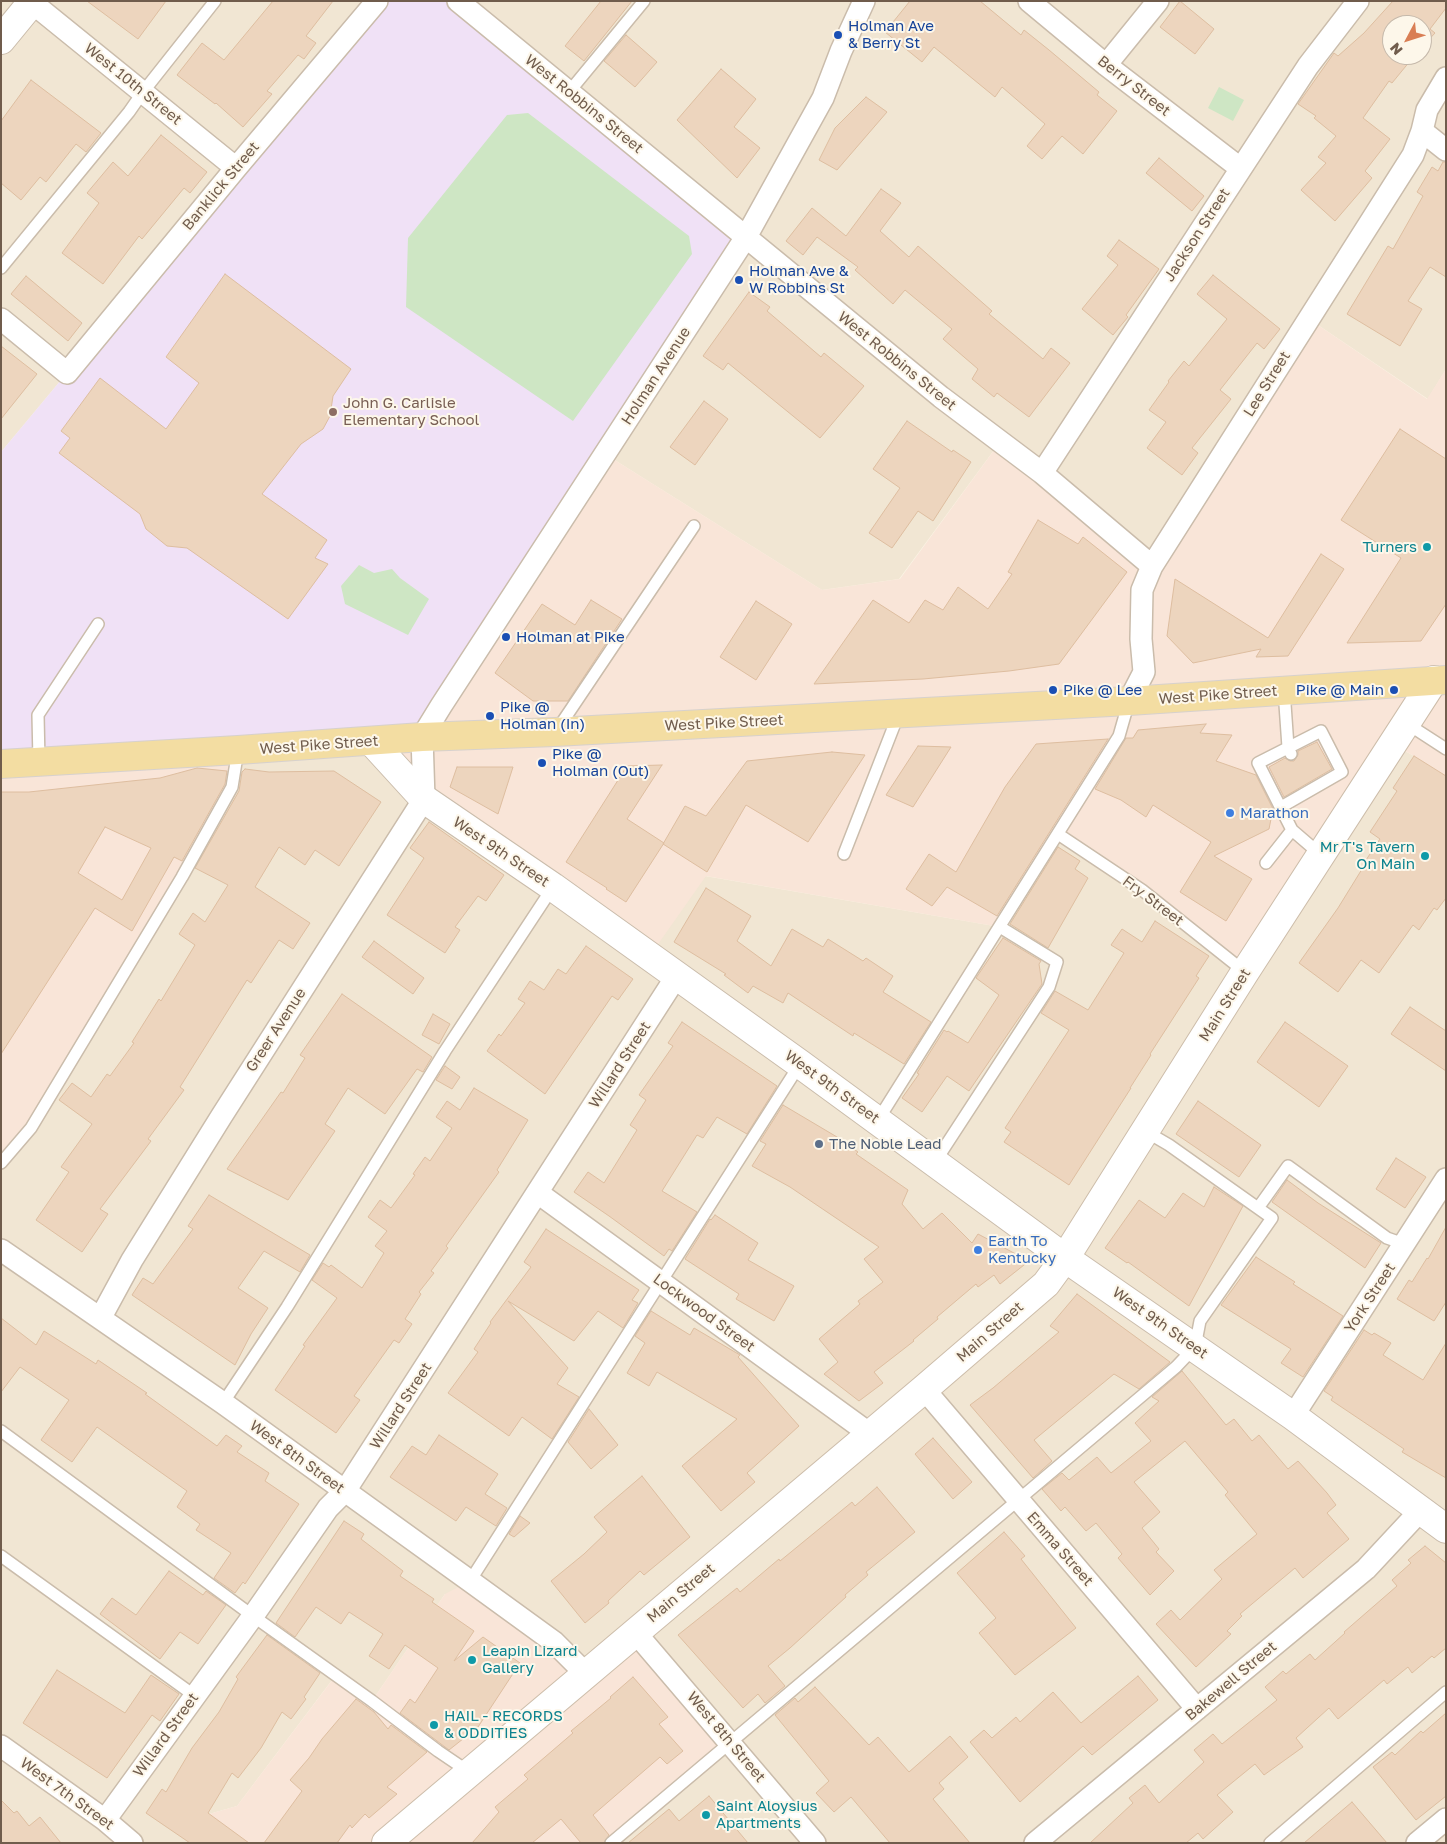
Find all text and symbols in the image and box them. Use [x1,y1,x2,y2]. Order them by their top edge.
north arrow [1382,15,1432,65]
place label: Holman Ave & Berry St [848,17,934,52]
marker: Holman Ave & Berry St [832,29,844,41]
street label: West 10th Street [81,39,185,129]
text: N [1386,40,1406,59]
street label: West Robbins Street [521,51,647,157]
street label: Berry Street [1094,52,1174,120]
street label: Banklick Street [179,138,263,234]
street label: Jackson Street [1160,185,1234,285]
place label: Holman Ave & W Robbins St [749,262,849,297]
marker: Holman Ave & W Robbins St [733,274,745,286]
street label: West Robbins Street [834,308,960,414]
street label: Holman Avenue [618,324,694,428]
street label: Lee Street [1240,348,1294,420]
place label: John G. Carlisle Elementary School [343,394,479,429]
marker: John G. Carlisle Elementary School [327,406,339,418]
place label: Turners [1362,538,1417,556]
marker: Turners [1421,541,1433,553]
place label: Holman at Pike [516,628,625,646]
marker: Holman at Pike [500,631,512,643]
place label: Pike @ Lee [1063,681,1142,699]
place label: Pike @ Main [1296,681,1384,699]
street label: West Pike Street [1158,682,1278,708]
marker: Pike @ Lee [1047,684,1059,696]
marker: Pike @ Main [1388,684,1400,696]
place label: Pike @ Holman (In) [500,698,585,733]
marker: Pike @ Holman (In) [484,710,496,722]
street label: West Pike Street [664,711,784,735]
street label: West Pike Street [259,732,379,758]
place label: Pike @ Holman (Out) [552,745,649,780]
marker: Pike @ Holman (Out) [536,757,548,769]
place label: Marathon [1240,804,1309,822]
marker: Marathon [1224,807,1236,819]
street label: West 9th Street [449,813,553,891]
place label: Mr T's Tavern On Main [1320,838,1415,873]
marker: Mr T's Tavern On Main [1419,850,1431,862]
street label: Fry Street [1119,872,1187,930]
street label: Main Street [1195,965,1255,1045]
street label: Greer Avenue [242,985,310,1075]
street label: Willard Street [585,1018,655,1112]
street label: West 9th Street [781,1047,883,1127]
place label: The Noble Lead [829,1135,941,1153]
marker: The Noble Lead [813,1138,825,1150]
place label: Earth To Kentucky [988,1232,1056,1267]
marker: Earth To Kentucky [972,1244,984,1256]
street label: York Street [1341,1260,1399,1336]
street label: Lockwood Street [650,1270,758,1356]
street label: West 9th Street [1109,1283,1211,1363]
street label: Main Street [953,1298,1027,1366]
street label: Willard Street [366,1359,436,1453]
street label: West 8th Street [246,1417,348,1497]
street label: Emma Street [1023,1508,1097,1590]
street label: Main Street [644,1560,718,1626]
street label: Bakewell Street [1182,1638,1280,1724]
place label: Leapin Lizard Gallery [482,1642,577,1677]
marker: Leapin Lizard Gallery [466,1654,478,1666]
street label: West 8th Street [683,1688,769,1786]
street label: Willard Street [129,1689,203,1781]
place label: HAIL - RECORDS & ODDITIES [444,1707,563,1742]
marker: HAIL - RECORDS & ODDITIES [428,1719,440,1731]
street label: West 7th Street [17,1754,117,1834]
place label: Saint Aloysius Apartments [716,1797,817,1832]
marker: Saint Aloysius Apartments [700,1809,712,1821]

